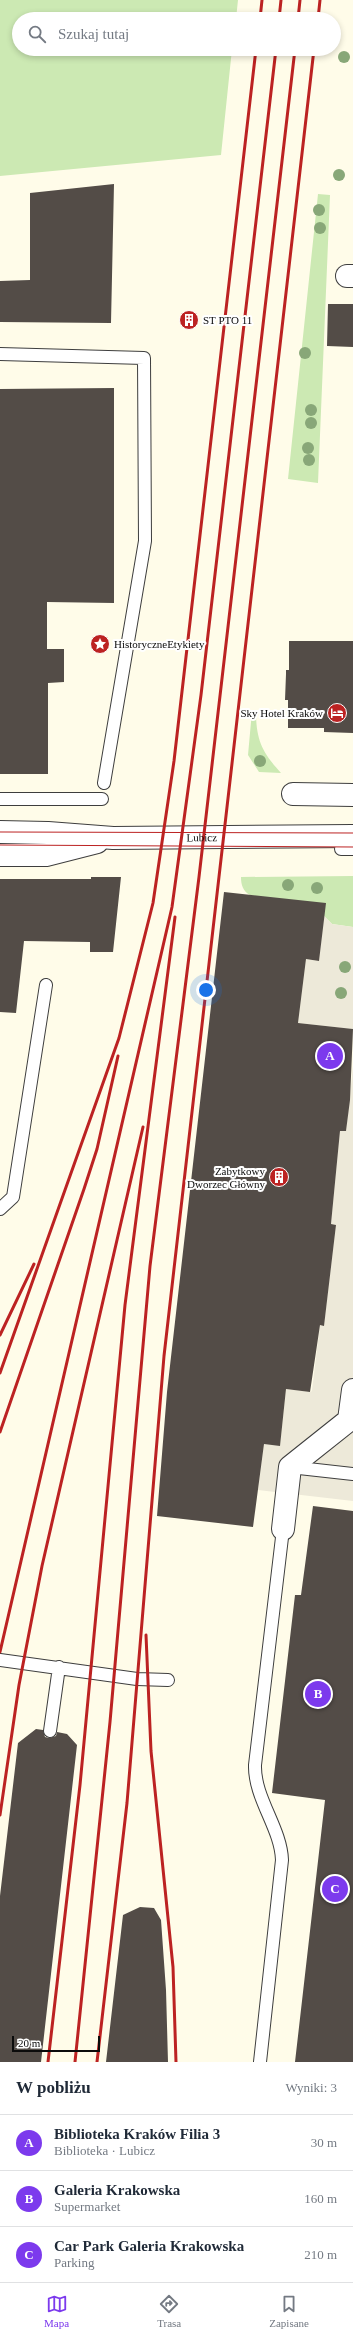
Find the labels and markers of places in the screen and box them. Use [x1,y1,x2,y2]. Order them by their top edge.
building icon: ST PTO 11 [178,309,200,331]
place label: ST PTO 11 [203,314,252,326]
place icon: HistoryczneEtykiety [89,633,111,655]
place label: HistoryczneEtykiety [114,638,205,650]
hotel icon: Sky Hotel Kraków [326,702,348,724]
place label: Sky Hotel Kraków [241,707,323,719]
pin: A [317,1041,343,1071]
place label: Zabytkowy Dworzec Główny [187,1165,265,1190]
building icon: Zabytkowy Dworzec Główny [268,1166,290,1188]
pin: B [305,1679,331,1709]
pin: C [322,1874,348,1904]

